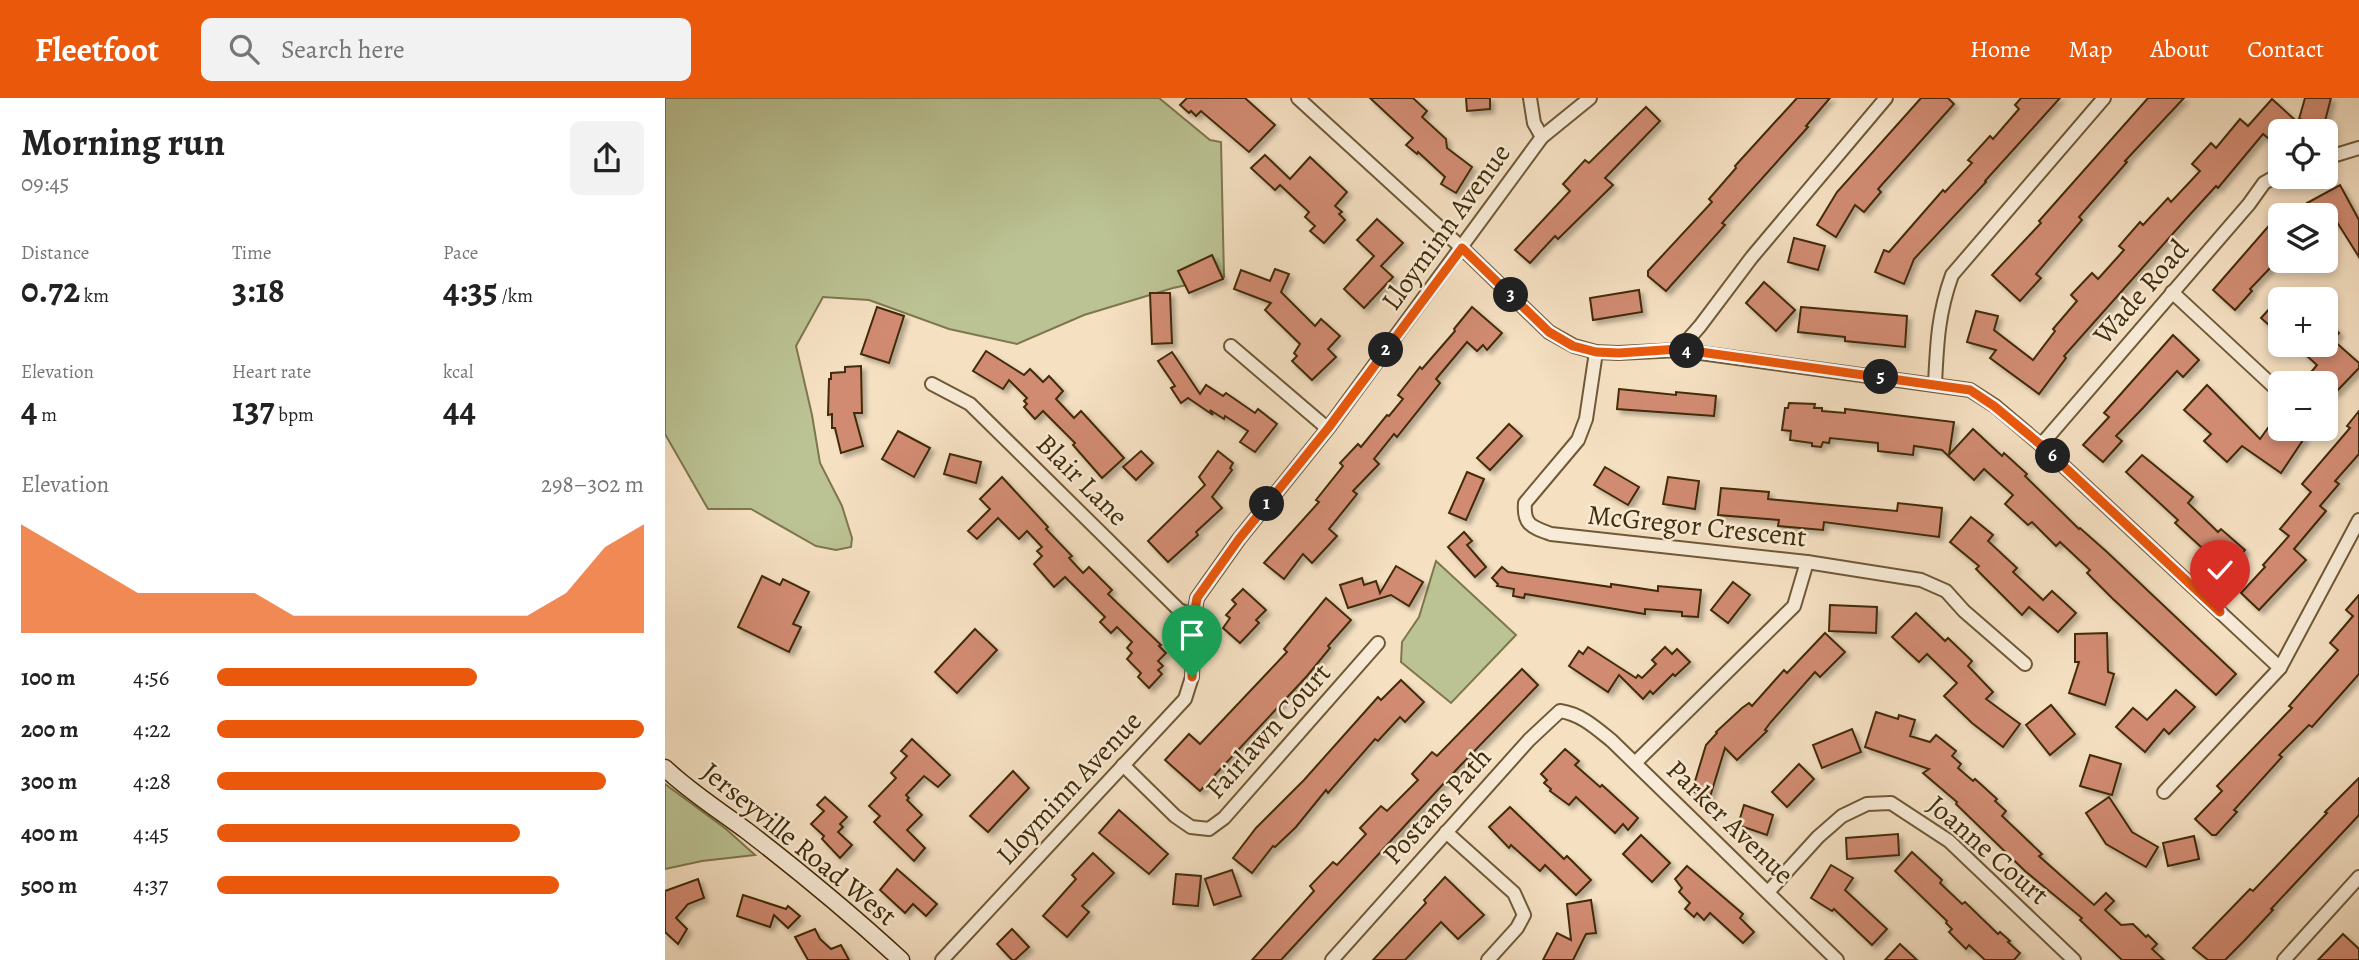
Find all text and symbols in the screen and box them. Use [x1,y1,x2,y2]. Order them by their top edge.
search box [201,18,691,81]
text: Fleetfoot [35,27,159,72]
icon: search [225,30,263,68]
text: Search here [281,32,405,67]
text: Home [1970,33,2031,65]
text: Map [2069,33,2113,65]
text: About [2151,33,2209,65]
text: Contact [2247,33,2324,65]
text: Morning run [21,116,225,168]
map controls [2268,119,2338,441]
button: locate [2268,119,2338,189]
button: share [570,121,644,195]
street label: Lloyminn Avenue [1372,136,1520,318]
text: 09:45 [21,168,70,199]
button: layers [2268,203,2338,273]
street label: Wade Road [2084,230,2198,354]
text: Distance [21,240,89,266]
text: Time [232,240,271,266]
text: Pace [443,240,478,266]
text: 0.72 [21,266,80,314]
text: 3:18 [232,266,285,314]
text: 4:35 [443,266,498,314]
pin: 3 [1493,278,1529,312]
text: 3 [1506,281,1515,307]
text: km [80,283,109,309]
text: /km [498,283,533,309]
button: + [2268,287,2338,357]
pin: 2 [1369,332,1403,368]
pin: 4 [1669,334,1705,368]
text: 2 [1381,336,1390,362]
text: 4 [1682,337,1691,363]
text: Elevation [21,359,94,385]
text: Heart rate [232,359,311,385]
text: kcal [443,359,473,385]
pin: 5 [1863,360,1899,394]
text: 5 [1876,363,1885,389]
button: − [2268,371,2338,441]
text: 4 [21,385,37,433]
text: 137 [232,385,275,433]
text: 44 [443,385,476,433]
text: m [37,402,57,428]
text: bpm [275,402,314,428]
street label: Blair Lane [1028,426,1136,534]
pin: 6 [2035,438,2071,474]
text: 6 [2048,442,2057,468]
text: Elevation [21,469,109,500]
text: 298–302 m [541,469,644,500]
pin: 1 [1249,486,1285,522]
text: 1 [1263,490,1270,516]
street label: McGregor Crescent [1586,496,1808,556]
pin [2190,540,2250,612]
icon: check [2201,551,2239,589]
pin [1162,605,1222,677]
icon: arrive [1173,616,1211,654]
street label: Fairlawn Court [1197,655,1339,807]
text: 100 m [21,662,76,693]
text: 4:56 [133,662,169,693]
street label: Lloyminn Avenue [988,703,1150,873]
text: 200 m [21,714,79,745]
text: 4:22 [133,714,171,745]
street label: Postans Path [1374,739,1500,873]
street label: Parker Avenue [1658,751,1802,893]
street label: Jerseyville Road West [694,754,904,934]
text: 300 m [21,766,77,797]
text: 4:28 [133,766,171,797]
street label: Joanne Court [1919,787,2057,913]
text: 400 m [21,818,78,849]
text: 4:45 [133,818,169,849]
text: 500 m [21,870,77,901]
text: 4:37 [133,870,168,901]

